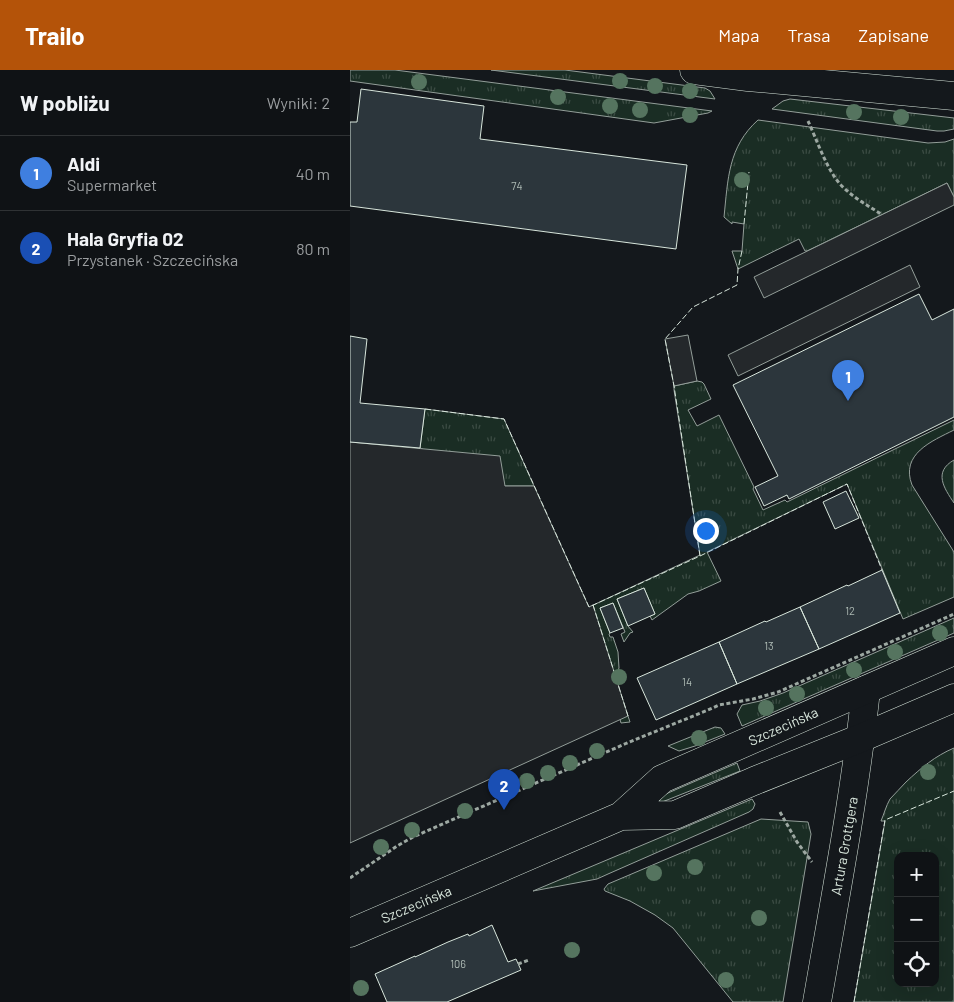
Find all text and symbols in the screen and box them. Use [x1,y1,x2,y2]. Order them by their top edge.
text: Trailo [25,21,85,50]
text: Mapa [718,24,760,46]
text: Trasa [788,24,830,46]
text: Zapisane [858,24,929,46]
text: W pobliżu [20,90,110,115]
text: Wyniki: 2 [267,93,330,112]
text: Aldi [67,152,100,175]
text: 1 [33,164,39,183]
text: 40 m [296,164,330,183]
text: Supermarket [67,175,157,194]
house number: 74 [511,179,523,192]
text: Hala Gryfia 02 [67,227,184,250]
text: 2 [32,239,40,258]
text: 80 m [296,239,330,258]
text: Przystanek · Szczecińska [67,250,238,269]
pin: 1 [832,360,864,401]
your location [693,518,719,544]
house number: 12 [845,604,855,617]
house number: 13 [764,639,774,652]
house number: 14 [682,675,692,688]
street label: Szczecińska [745,703,821,749]
pin: 2 [488,769,520,810]
street label: Artura Grottgera [827,795,861,897]
map controls [894,852,939,987]
button: + [894,852,939,897]
street label: Szczecińska [378,882,454,926]
button: − [894,897,939,942]
button: locate [894,942,939,987]
house number: 106 [450,957,466,970]

